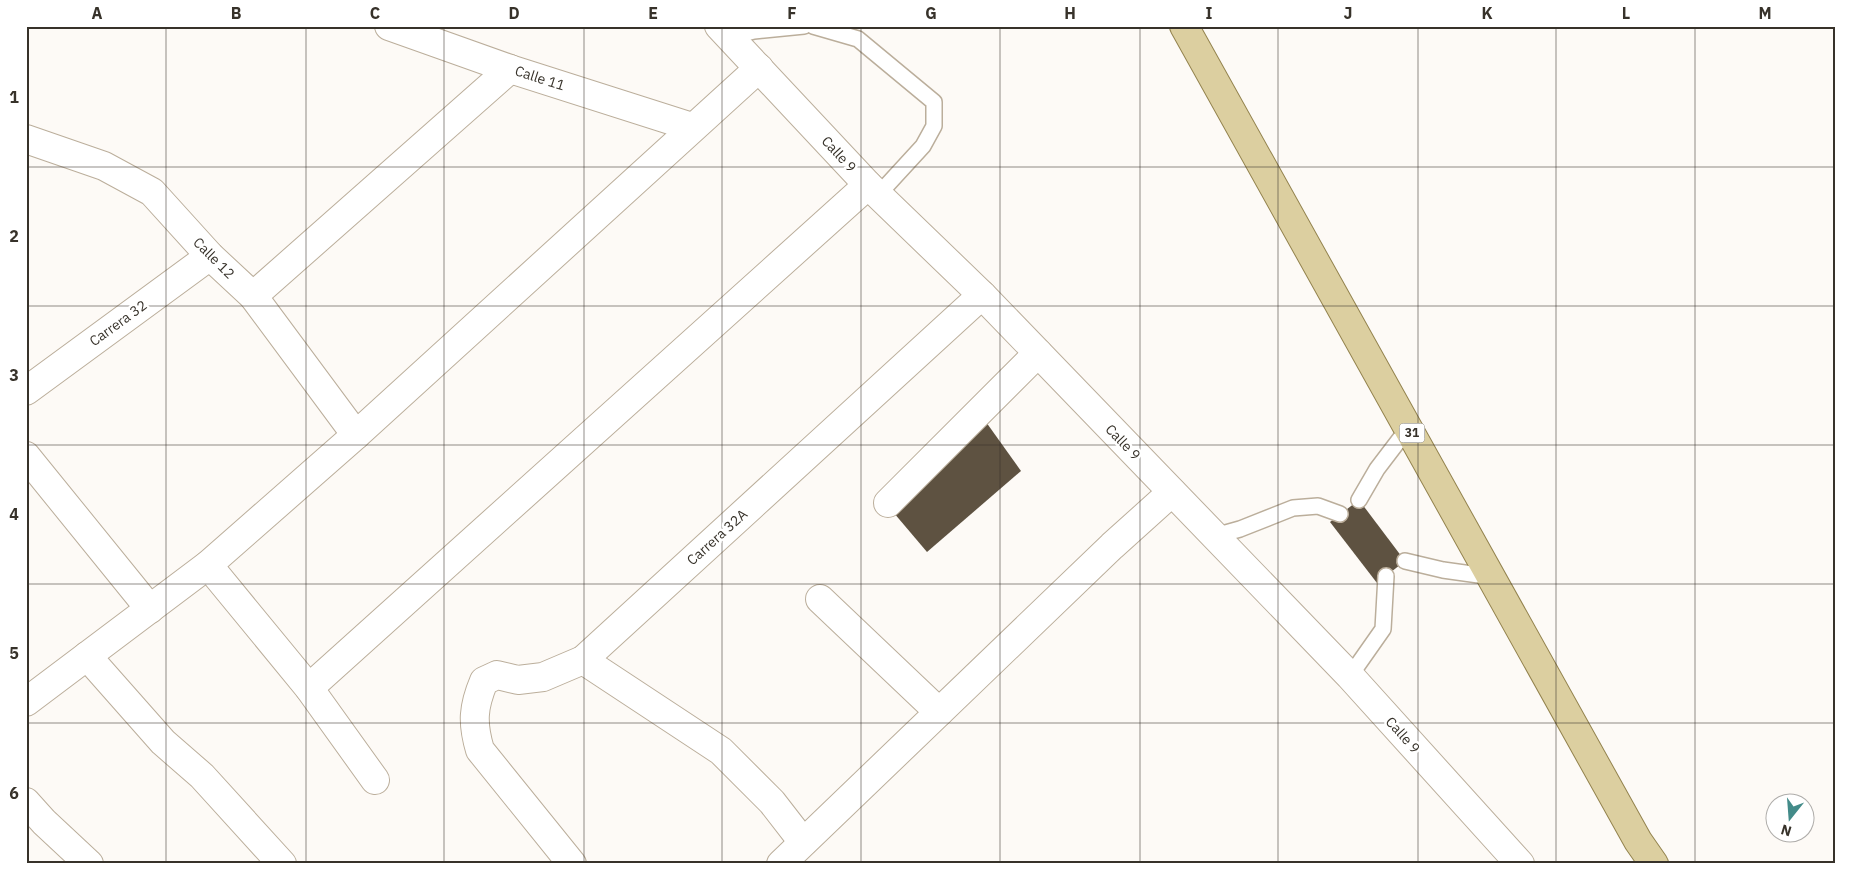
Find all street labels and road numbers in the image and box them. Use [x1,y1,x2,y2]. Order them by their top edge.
street label: Calle 11 [513,61,567,95]
street label: Calle 9 [818,132,860,176]
street label: Calle 12 [189,233,239,283]
street label: Carrera 32 [86,296,150,350]
street label: Calle 9 [1102,420,1144,464]
road number: 31 [1400,423,1424,442]
street label: Carrera 32A [683,505,751,569]
street label: Calle 9 [1382,713,1424,757]

